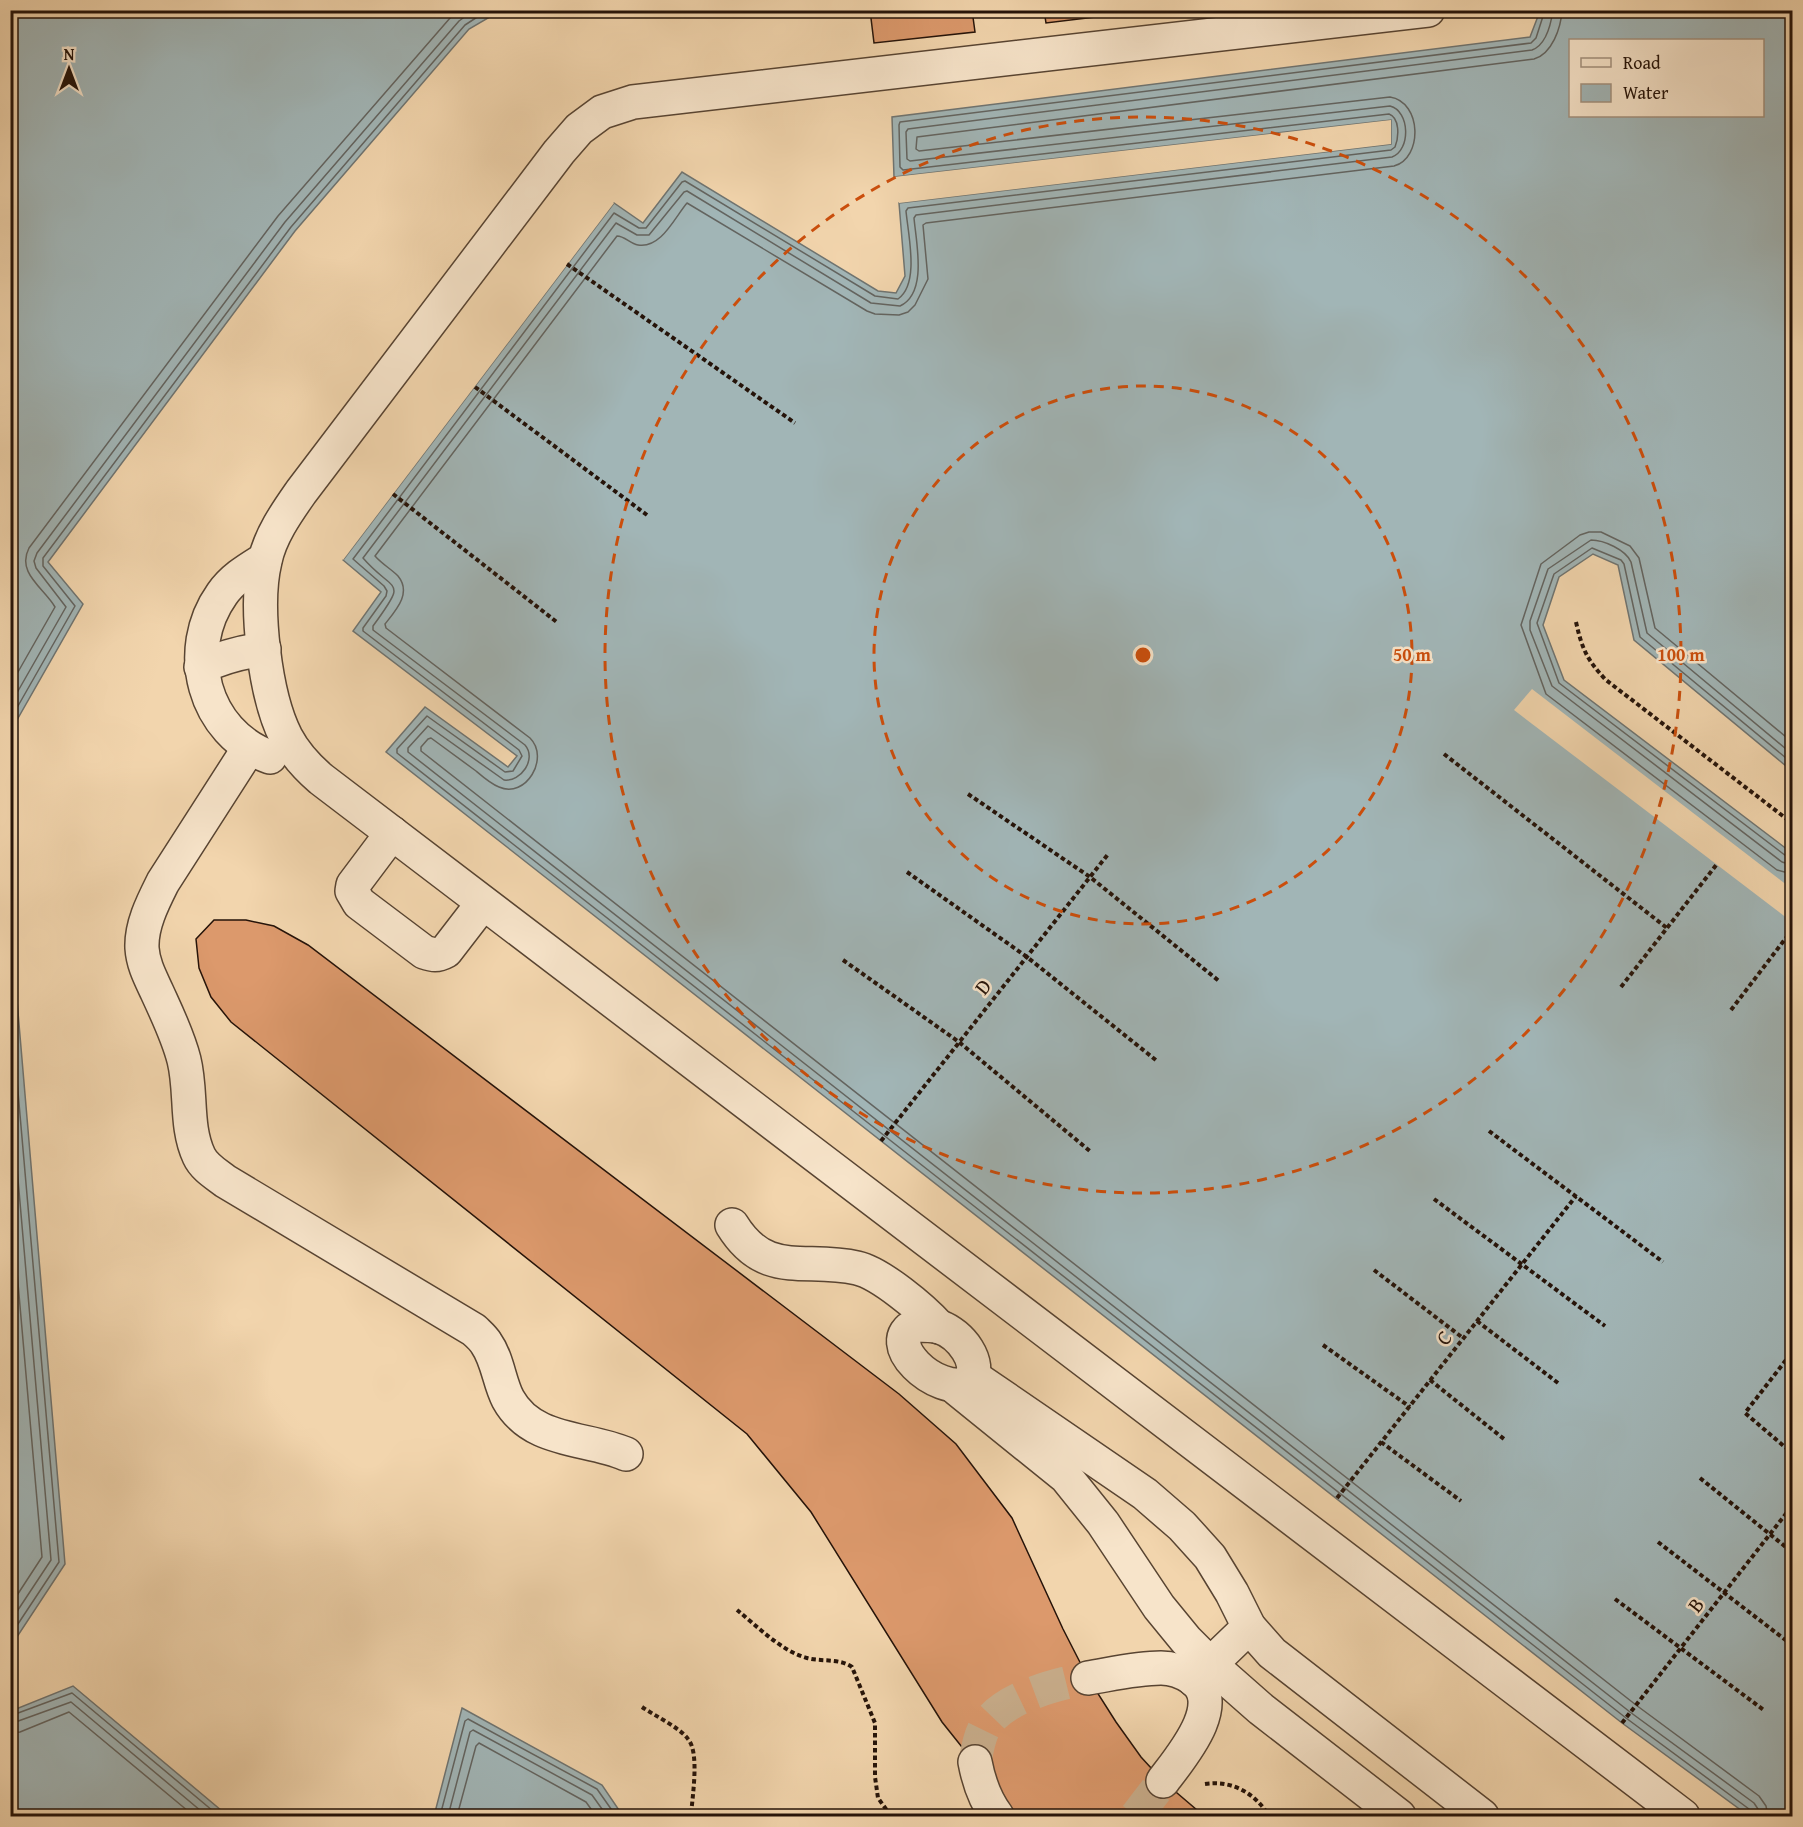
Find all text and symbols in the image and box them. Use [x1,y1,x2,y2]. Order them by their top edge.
north arrow [39,39,99,99]
legend [1569,39,1764,117]
text: N [64,42,75,66]
text: Road [1623,49,1661,76]
text: Water [1623,79,1669,106]
text: 50 m [1393,641,1432,668]
text: 100 m [1657,641,1705,668]
centre of rings [1133,645,1153,665]
street label: D [967,972,999,1001]
street label: C [1428,1324,1459,1352]
street label: B [1680,1590,1711,1619]

